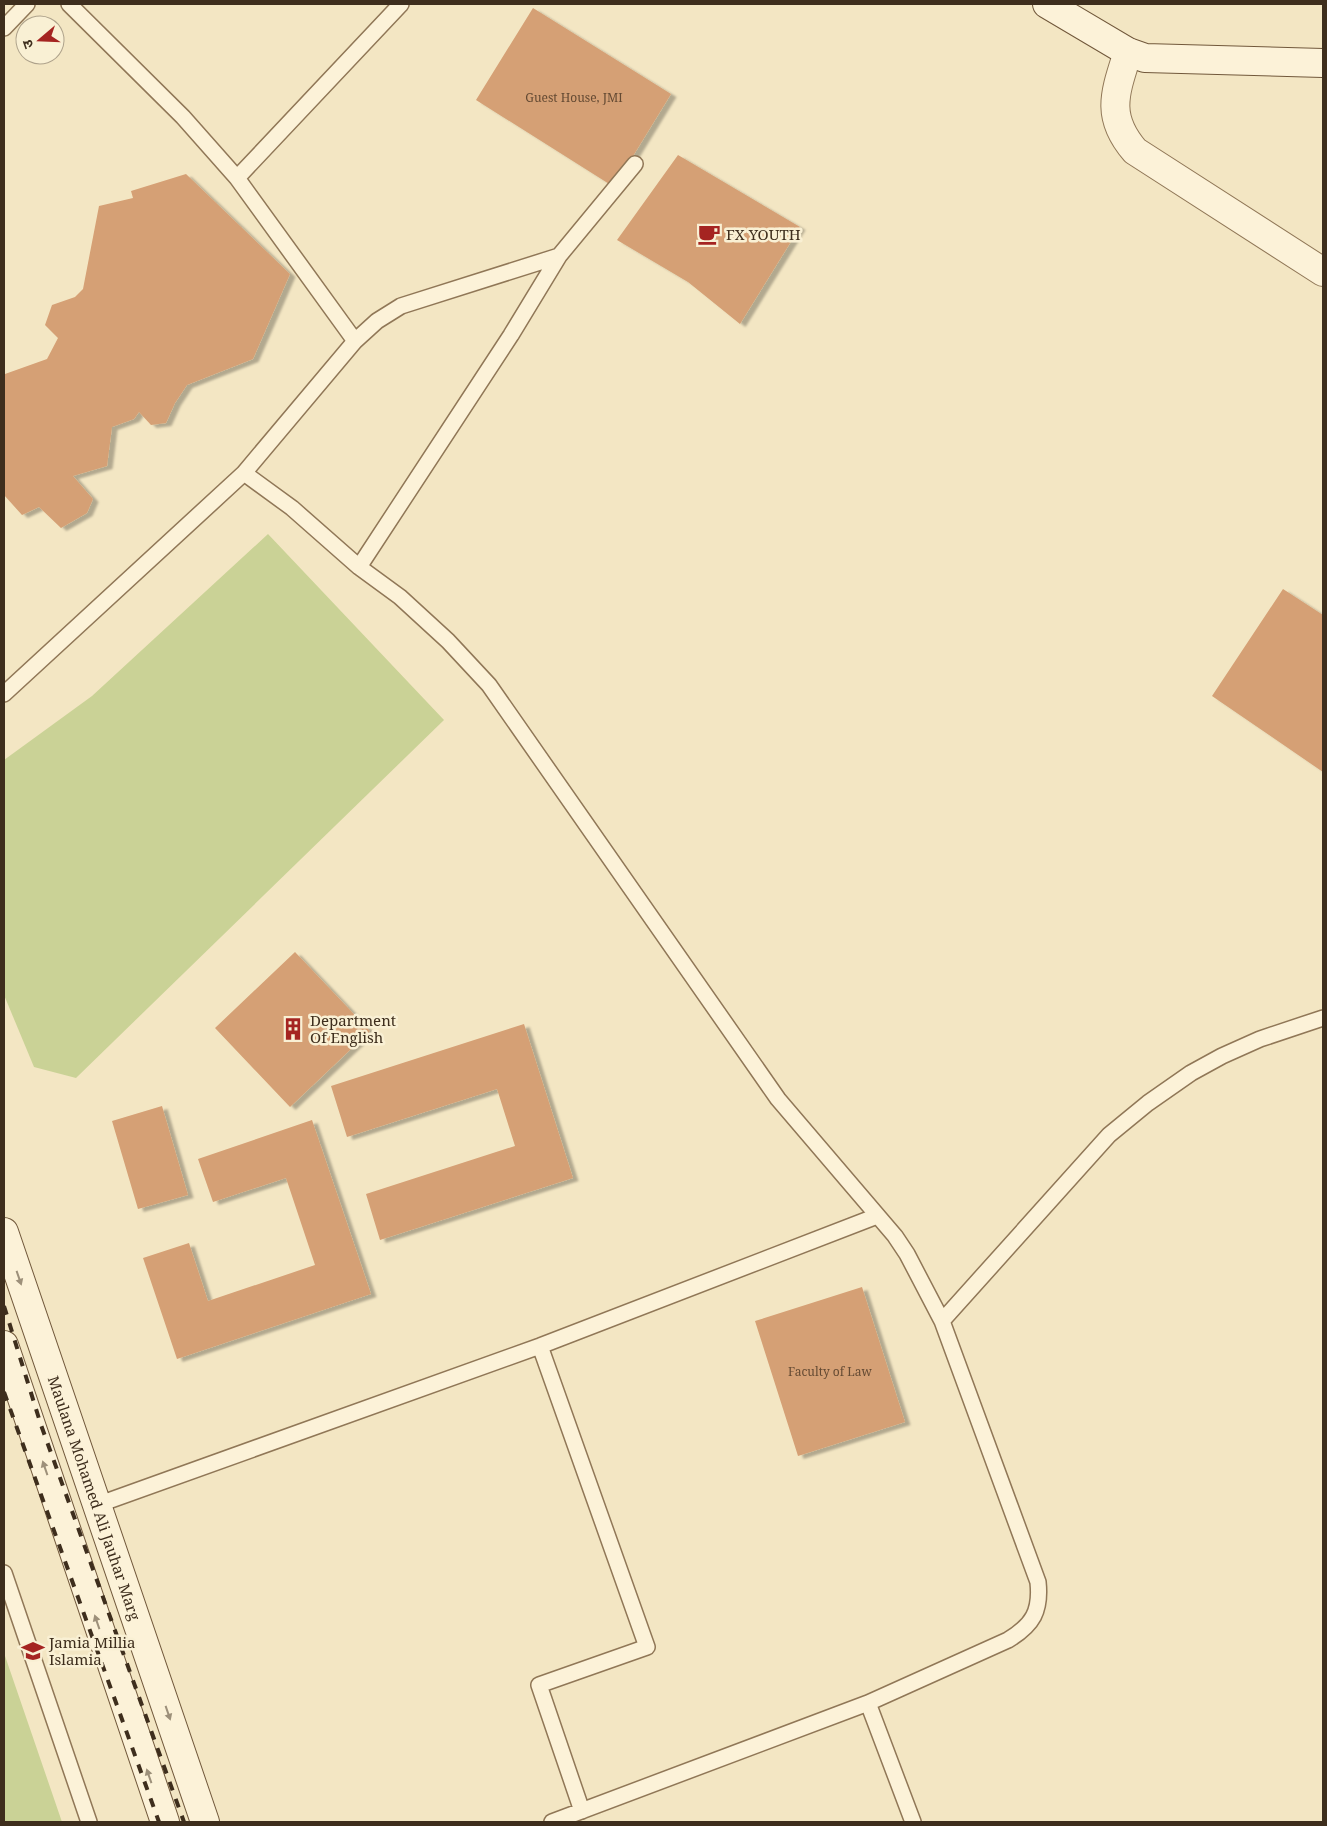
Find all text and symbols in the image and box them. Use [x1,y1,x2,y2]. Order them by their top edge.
north arrow [15,15,65,65]
text: उ [17,37,38,51]
house number: Guest House, JMI [525,89,623,106]
cafe icon: FX YOUTH [696,221,722,247]
place label: FX YOUTH [726,224,801,244]
place label: Department Of English [310,1010,396,1047]
building icon: Department Of English [280,1016,306,1042]
one-way arrow [16,1271,24,1286]
house number: Faculty of Law [788,1363,873,1380]
street label: Maulana Mohamed Ali Jauhar Marg [44,1373,146,1623]
one-way arrow [41,1460,49,1475]
one-way arrow [93,1614,101,1629]
place label: Jamia Millia Islamia [48,1632,136,1669]
school or university icon: Jamia Millia Islamia [20,1638,46,1664]
one-way arrow [165,1706,172,1721]
one-way arrow [145,1768,153,1783]

